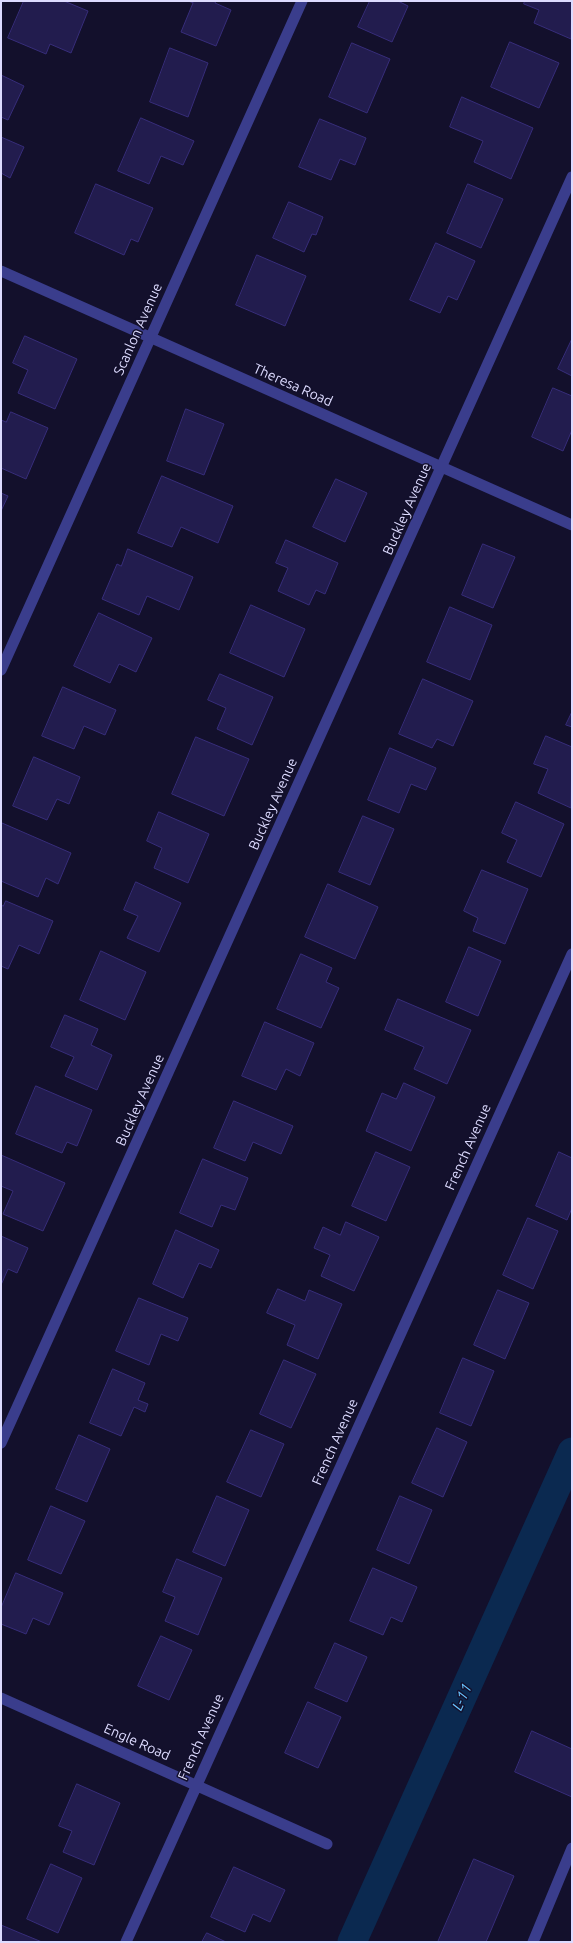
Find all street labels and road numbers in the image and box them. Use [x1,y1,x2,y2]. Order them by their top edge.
street label: Scanlon Avenue [110,280,166,378]
street label: Theresa Road [251,360,335,410]
street label: Buckley Avenue [379,460,435,558]
street label: Buckley Avenue [245,755,301,853]
street label: Buckley Avenue [112,1051,168,1149]
street label: French Avenue [441,1101,495,1193]
street label: French Avenue [308,1396,362,1488]
street label: French Avenue [174,1691,228,1783]
street label: Engle Road [101,1720,173,1764]

